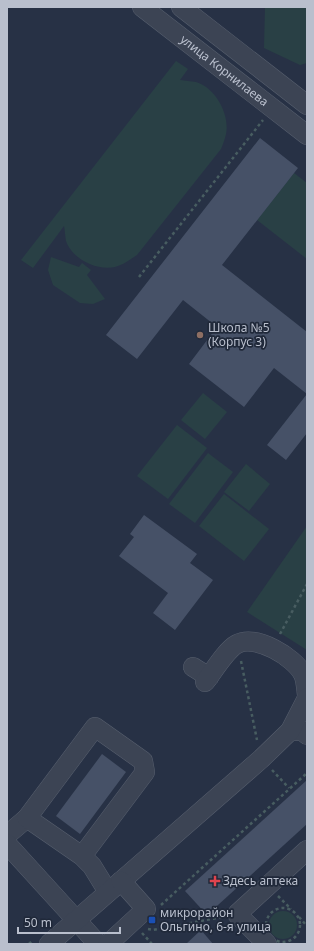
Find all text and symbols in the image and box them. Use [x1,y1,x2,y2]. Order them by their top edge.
street label: улица Корнилаева [177,31,272,110]
place label: Школа №5 (Корпус 3) [208,319,270,350]
marker: Школа №5 (Корпус 3) [195,330,205,340]
place label: Здесь аптека [223,872,298,889]
marker: Здесь аптека [210,876,220,886]
place label: микрорайон Ольгино, 6-я улица [160,904,271,935]
scale bar [18,909,120,935]
text: 50 m [24,914,52,931]
marker: микрорайон Ольгино, 6-я улица [147,915,157,925]

